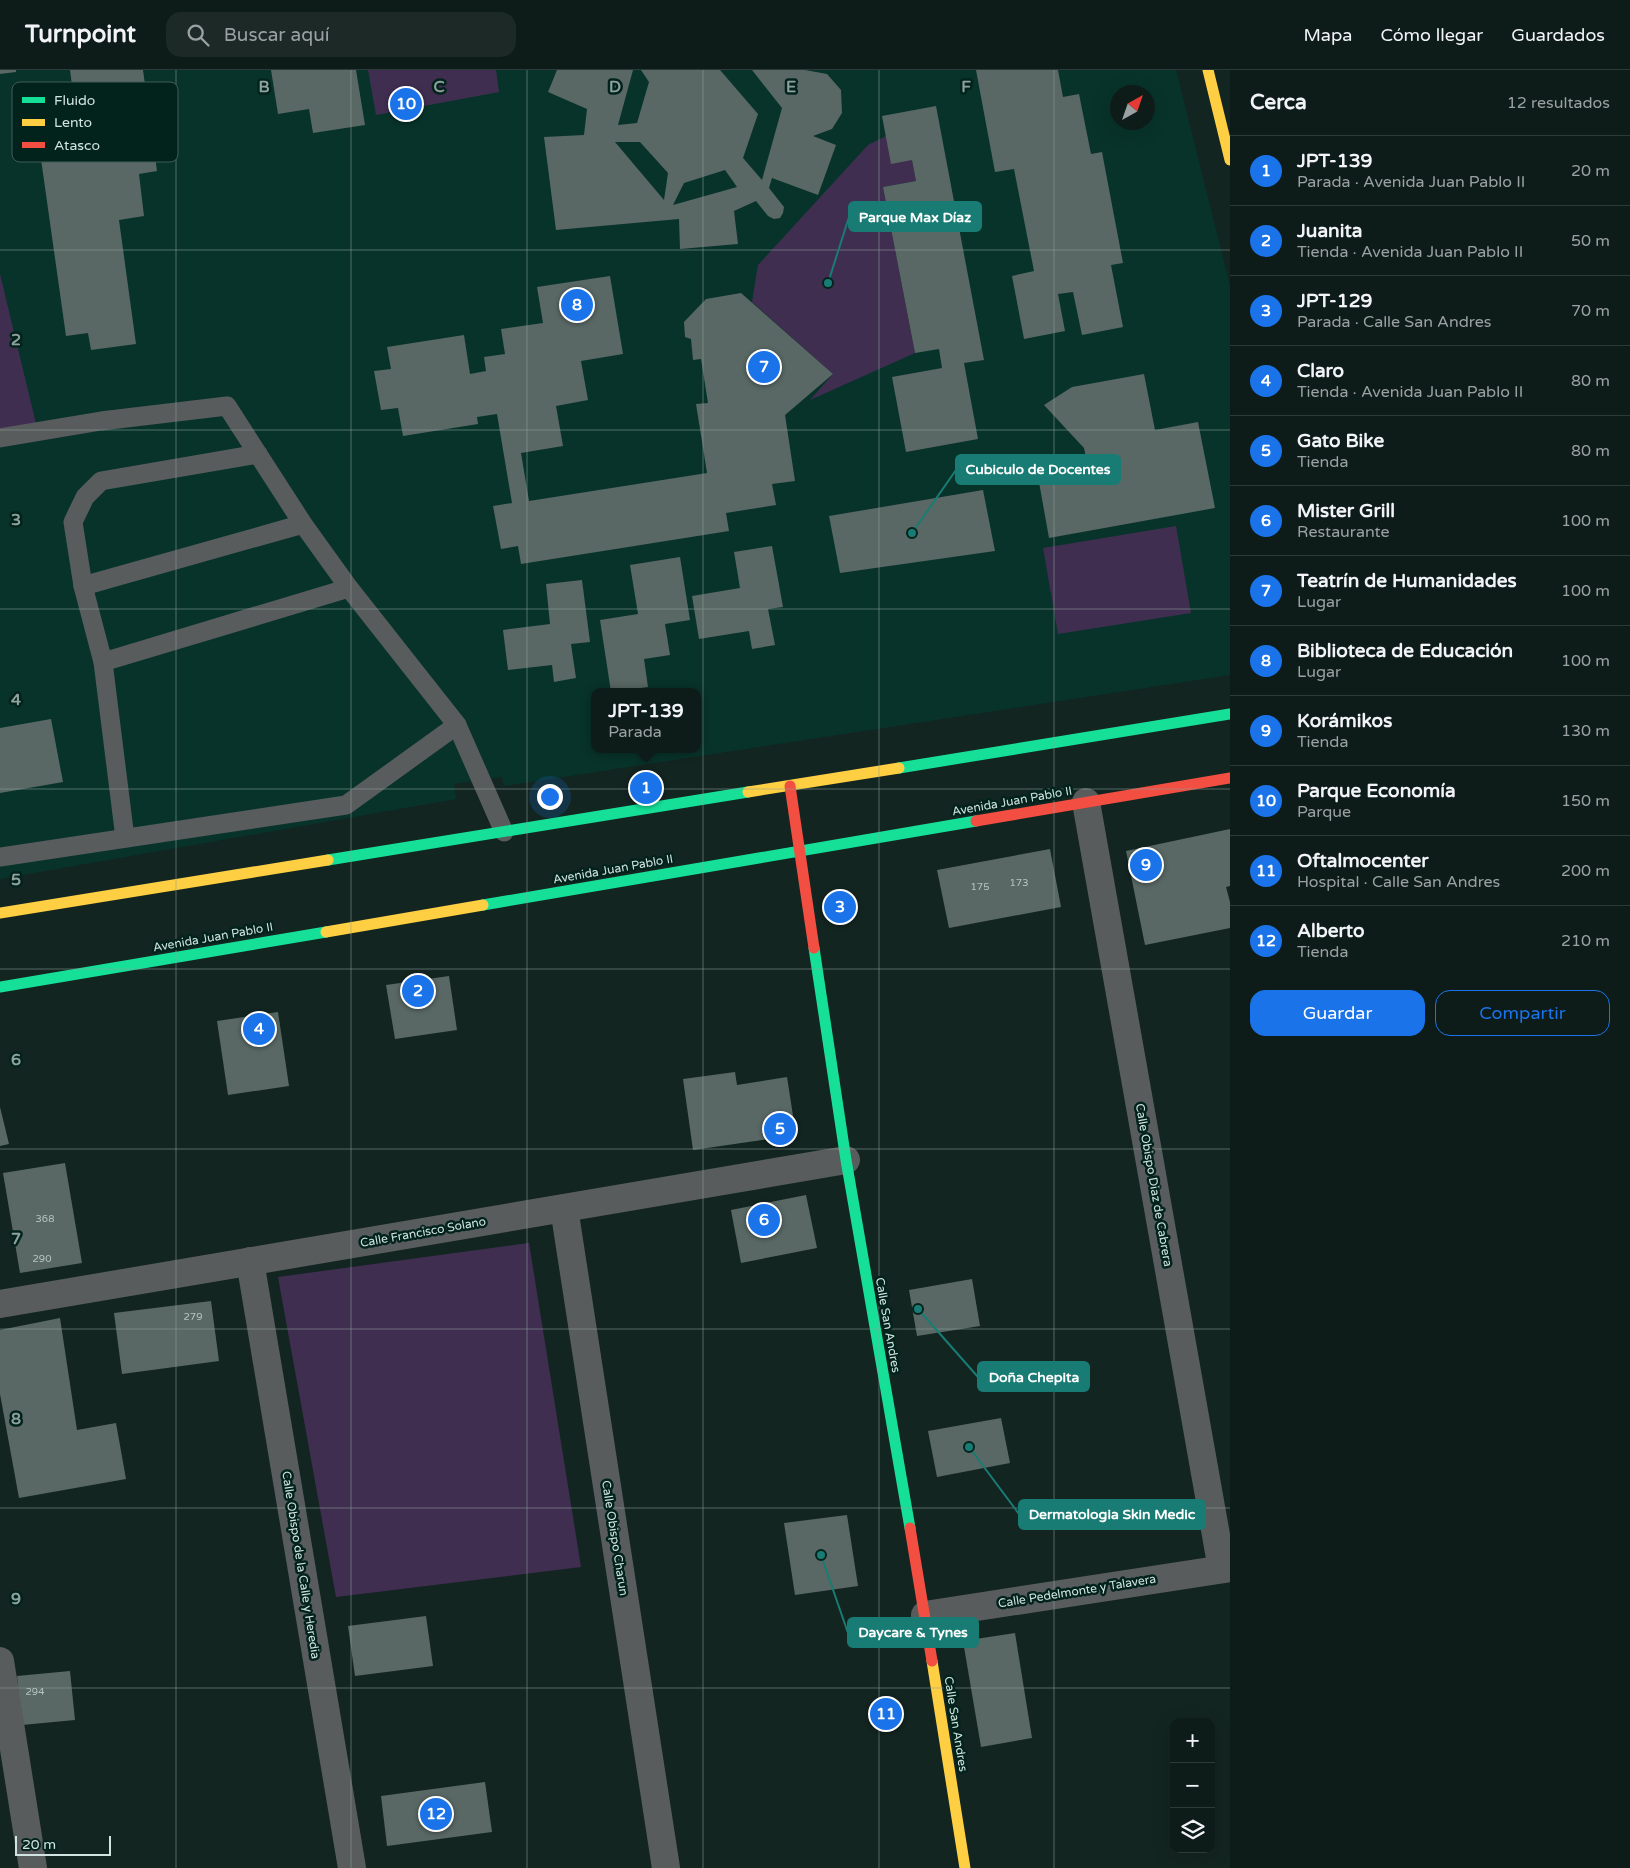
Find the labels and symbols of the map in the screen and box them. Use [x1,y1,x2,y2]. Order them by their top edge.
text: B [258,77,270,97]
text: C [433,77,445,97]
text: D [609,77,621,97]
text: E [786,77,796,97]
text: F [961,77,971,97]
legend [12,82,178,162]
pin: 10 [390,85,422,123]
north arrow [1110,85,1155,130]
text: Fluido [54,92,95,109]
text: Lento [54,114,92,131]
text: Atasco [54,137,100,154]
callout: Parque Max Díaz [849,202,981,231]
text: Parque Max Díaz [859,209,971,226]
pin: 8 [561,286,593,324]
text: 2 [11,330,21,350]
pin: 7 [748,348,780,386]
callout: Cubiculo de Docentes [956,455,1120,484]
text: Cubiculo de Docentes [966,461,1111,478]
text: 3 [11,510,21,530]
text: 4 [11,690,21,710]
pin: 1 [630,769,662,807]
your location [537,784,563,810]
street label: Avenida Juan Pablo II [951,784,1073,818]
pin: 9 [1130,846,1162,884]
street label: Avenida Juan Pablo II [552,852,674,886]
text: 5 [11,870,21,890]
house number: 173 [1010,877,1028,889]
house number: 175 [971,881,989,893]
pin: 3 [824,888,856,926]
street label: Avenida Juan Pablo II [152,920,274,954]
pin: 2 [402,972,434,1010]
pin: 4 [243,1010,275,1048]
text: 6 [11,1050,21,1070]
street label: Calle Obispo Diaz de Cabrera [1133,1102,1175,1268]
pin: 5 [764,1110,796,1148]
pin: 6 [748,1201,780,1239]
house number: 368 [36,1213,54,1225]
street label: Calle Francisco Solano [359,1214,487,1250]
text: 7 [11,1229,21,1249]
house number: 290 [33,1253,51,1265]
street label: Calle San Andres [873,1276,903,1374]
house number: 279 [184,1311,202,1323]
callout: Doña Chepita [978,1362,1089,1391]
text: Doña Chepita [989,1369,1079,1386]
text: 8 [11,1409,21,1429]
street label: Calle Obispo de la Calle y Heredia [279,1470,323,1660]
street label: Calle Obispo Charun [599,1479,631,1597]
callout: Dermatologia Skin Medic [1019,1500,1205,1529]
text: Dermatologia Skin Medic [1029,1506,1196,1523]
street label: Calle Pedelmonte y Talavera [997,1572,1157,1610]
text: 9 [11,1589,21,1609]
callout: Daycare & Tynes [848,1618,978,1647]
text: Daycare & Tynes [858,1624,968,1641]
street label: Calle San Andres [942,1675,970,1773]
house number: 294 [26,1686,44,1698]
pin: 11 [870,1695,902,1733]
pin: 12 [420,1795,452,1833]
scale bar [15,1833,111,1856]

